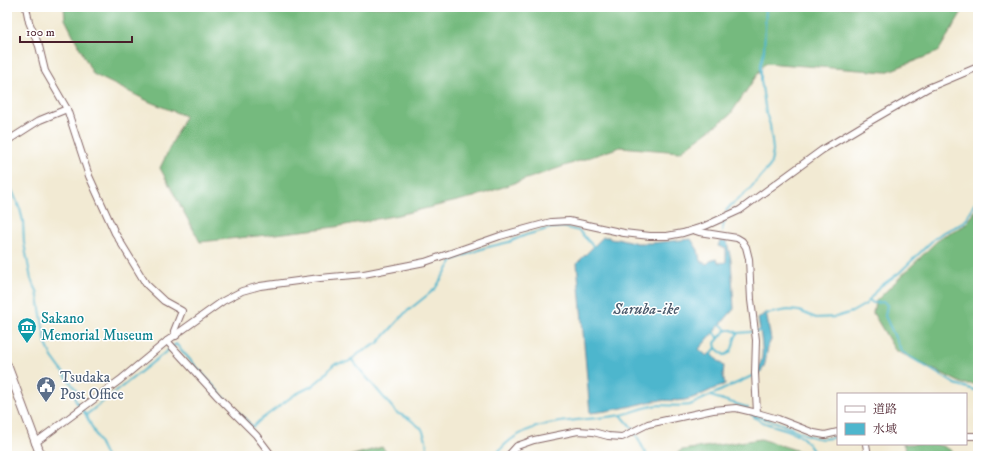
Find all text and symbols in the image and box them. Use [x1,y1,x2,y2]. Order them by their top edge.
scale bar [20,18,132,44]
text: 100 m [26,25,55,40]
water label: Saruba-ike [612,299,679,319]
place label: Sakano Memorial Museum [41,309,153,345]
museum icon: Sakano Memorial Museum [16,316,38,344]
place label: Tsudaka Post Office [60,368,124,404]
public building icon: Tsudaka Post Office [35,375,57,403]
legend [837,393,967,445]
text: 道路 [873,402,897,417]
text: 水域 [873,422,897,437]

